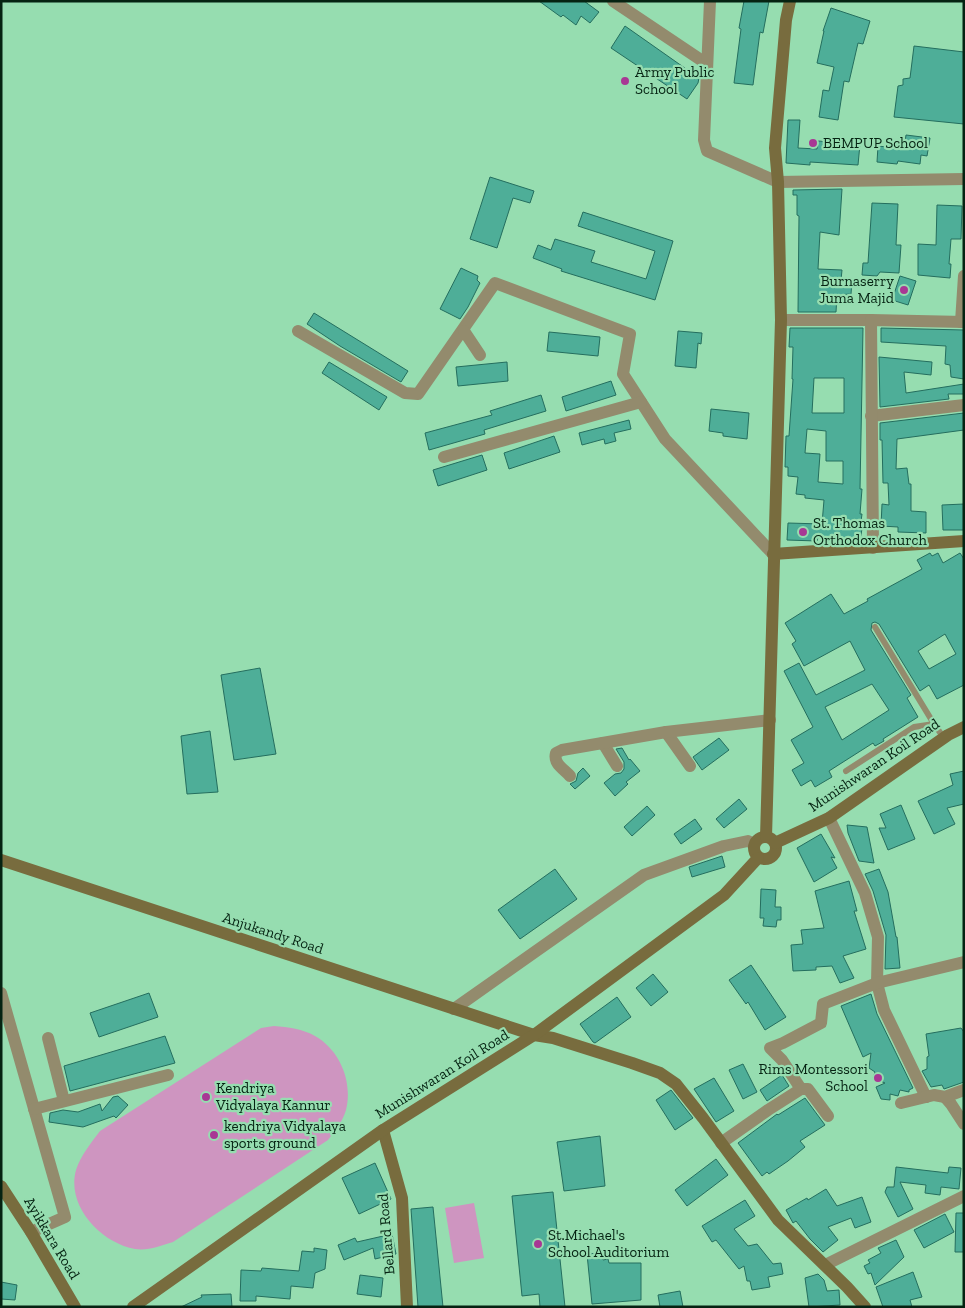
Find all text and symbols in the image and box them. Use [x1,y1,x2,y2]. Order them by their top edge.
place label: Army Public School [635,63,715,98]
marker: Army Public School [619,75,631,87]
place label: BEMPUP School [823,134,928,152]
marker: BEMPUP School [807,137,819,149]
place label: Burnaserry Juma Majid [819,272,895,307]
marker: Burnaserry Juma Majid [898,284,910,296]
place label: St. Thomas Orthodox Church [813,514,927,549]
marker: St. Thomas Orthodox Church [797,526,809,538]
street label: Munishwaran Koil Road [805,714,943,816]
street label: Anjukandy Road [220,908,327,958]
street label: Munishwaran Koil Road [372,1025,513,1122]
place label: Rims Montessori School [758,1060,868,1095]
marker: Rims Montessori School [872,1072,884,1084]
place label: Kendriya Vidyalaya Kannur [215,1079,331,1114]
marker: Kendriya Vidyalaya Kannur [200,1091,212,1103]
place label: kendriya Vidyalaya sports ground [224,1117,346,1152]
marker: kendriya Vidyalaya sports ground [208,1129,220,1141]
street label: Bellard Road [373,1192,399,1275]
street label: Ayikkara Road [20,1194,84,1283]
place label: St.Michael's School Auditorium [548,1226,669,1261]
marker: St.Michael's School Auditorium [532,1238,544,1250]

